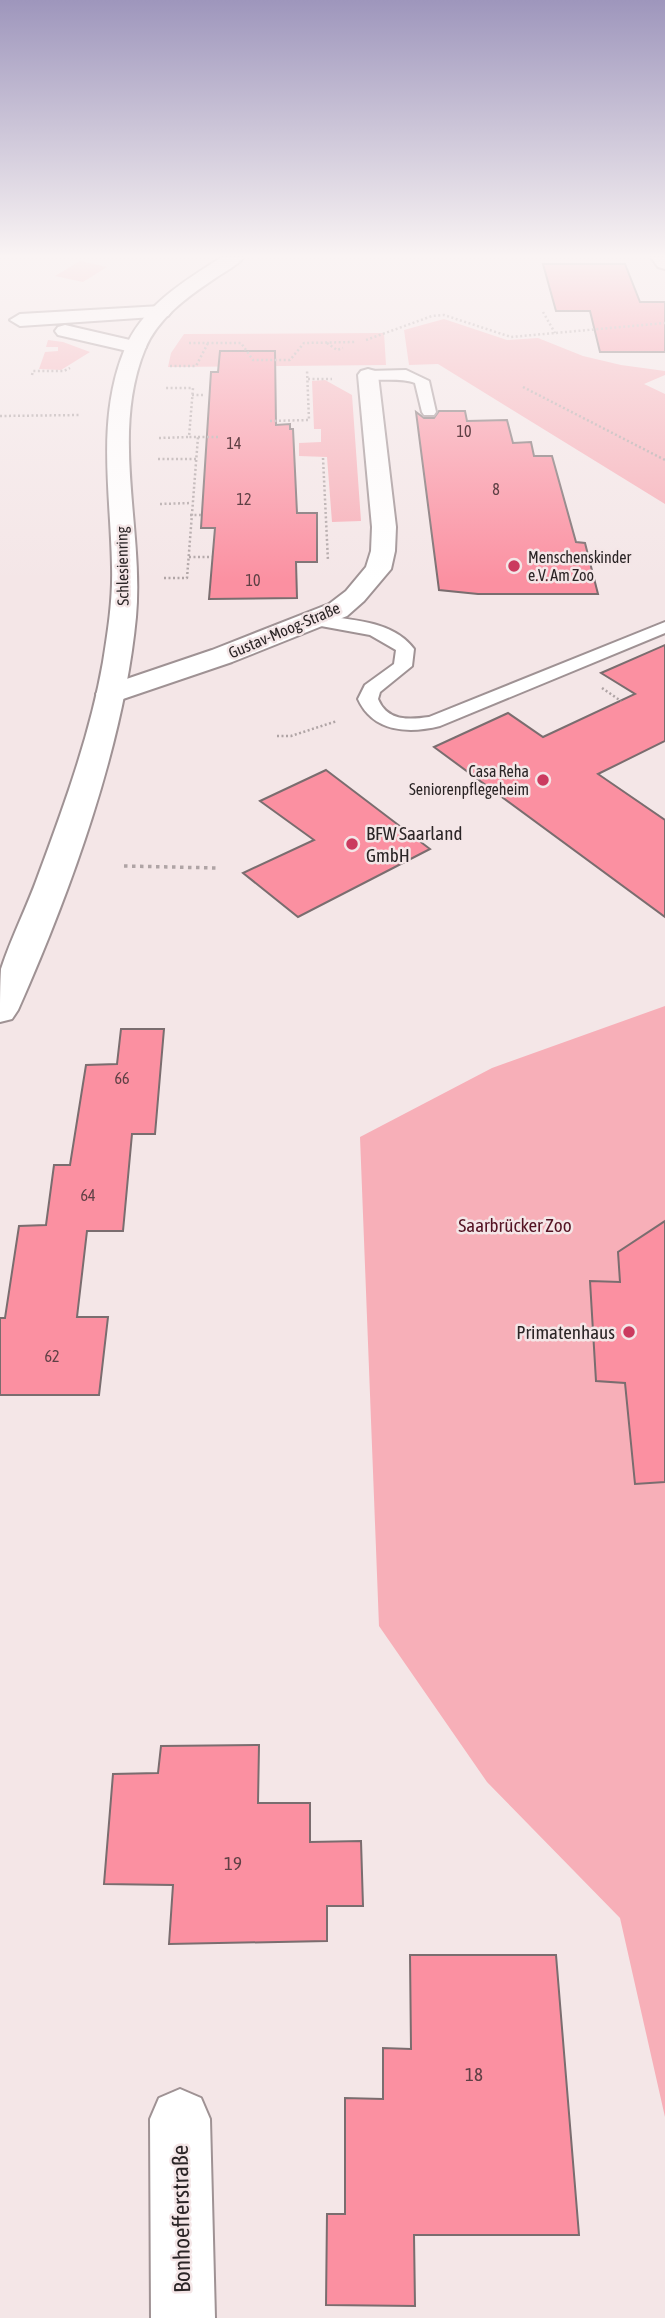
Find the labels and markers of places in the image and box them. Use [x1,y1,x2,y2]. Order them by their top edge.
place label: Menschenskinder e.V. Am Zoo [528,548,632,584]
marker: Menschenskinder e.V. Am Zoo [506,558,522,574]
place label: Casa Reha Seniorenpflegeheim [409,762,529,799]
marker: Casa Reha Seniorenpflegeheim [535,772,551,788]
place label: BFW Saarland GmbH [366,822,462,866]
marker: BFW Saarland GmbH [344,836,360,852]
place label: Primatenhaus [516,1321,615,1343]
marker: Primatenhaus [621,1324,637,1340]

